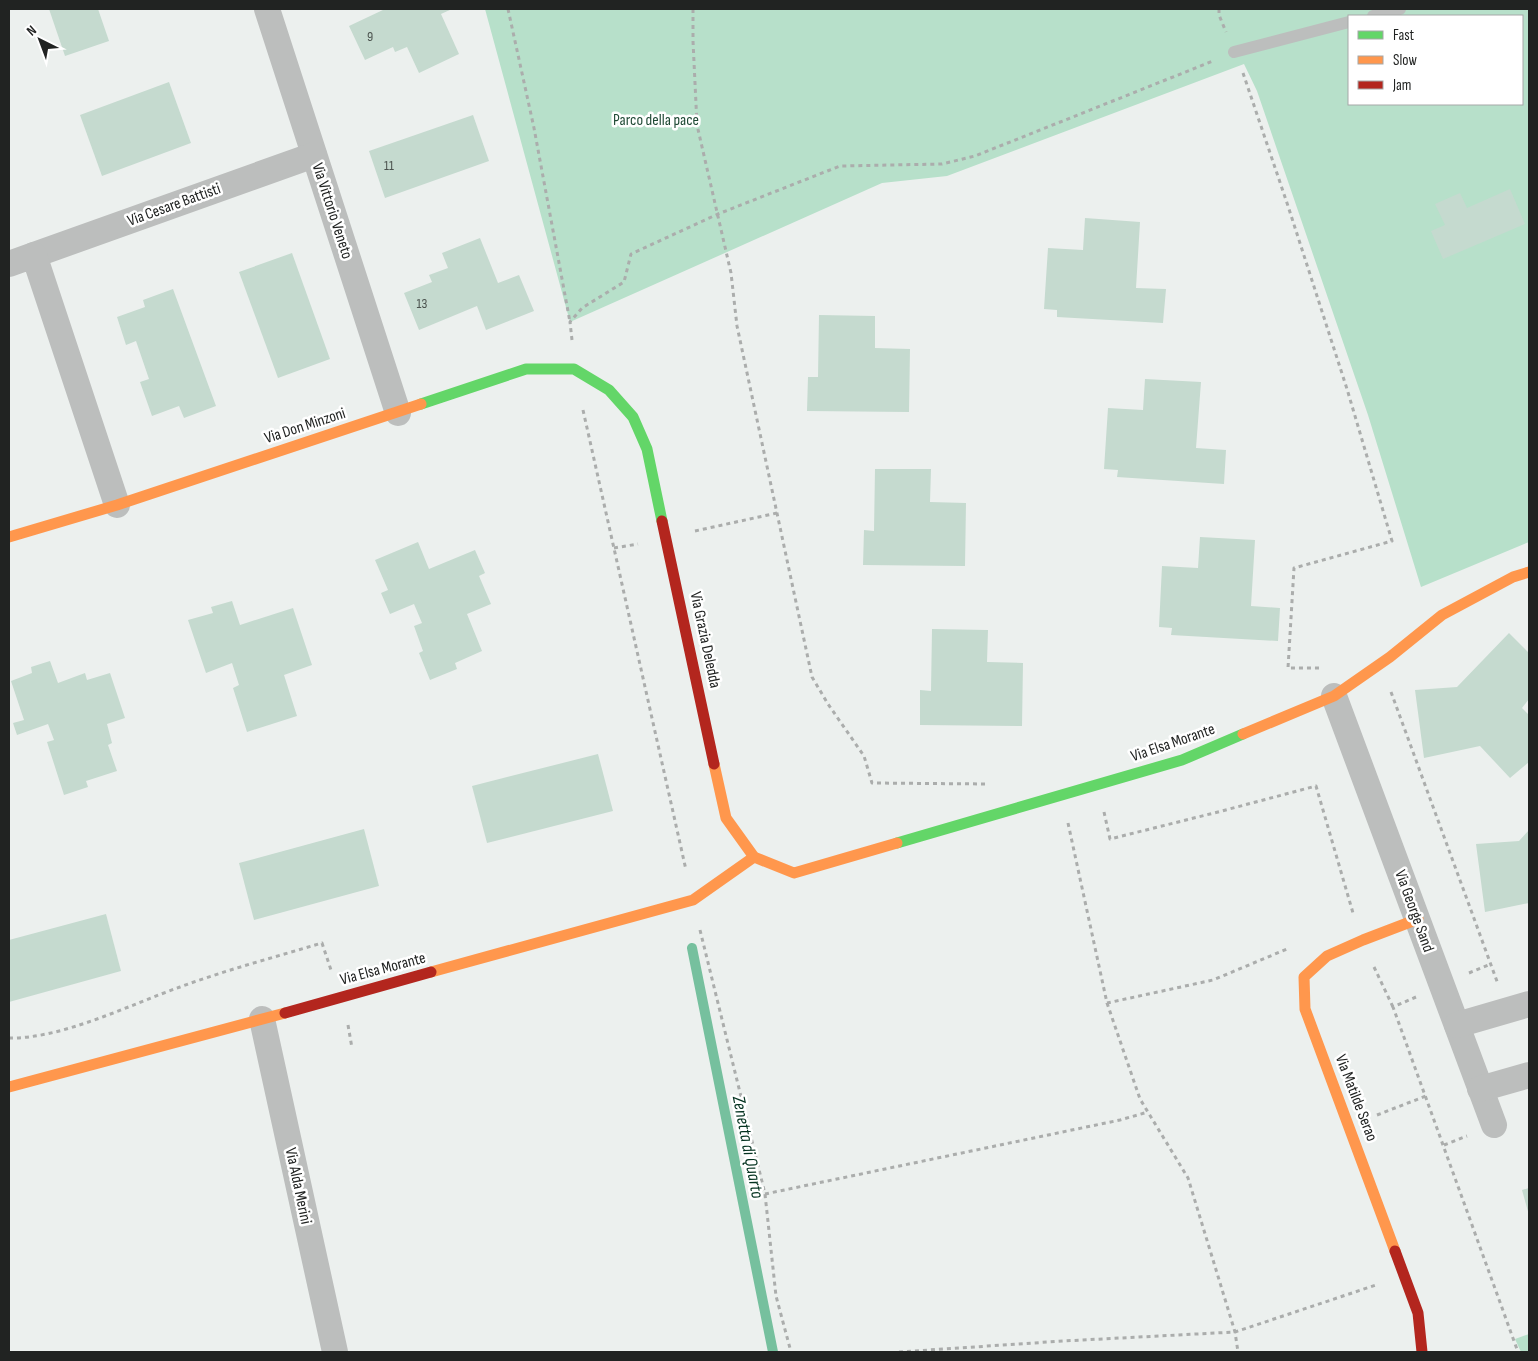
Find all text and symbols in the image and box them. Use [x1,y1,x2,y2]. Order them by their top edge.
north arrow [15,15,65,65]
legend [1348,15,1523,105]
text: N [23,22,40,40]
text: Fast [1393,26,1415,45]
house number: 9 [367,28,373,45]
text: Slow [1393,51,1417,70]
text: Jam [1392,76,1411,95]
park label: Parco della pace [613,111,699,130]
house number: 11 [384,157,394,174]
street label: Via Vittorio Veneto [308,161,356,261]
street label: Via Cesare Battisti [125,179,223,231]
house number: 13 [417,295,428,312]
street label: Via Don Minzoni [262,404,348,448]
street label: Via Grazia Deledda [686,590,724,690]
street label: Via Elsa Morante [1128,720,1218,766]
street label: Via George Sand [1390,867,1438,955]
street label: Via Elsa Morante [338,948,428,990]
street label: Via Matilde Serao [1331,1052,1381,1144]
water label: Zenetta di Quarto [728,1093,768,1201]
street label: Via Alda Merini [281,1146,315,1226]

